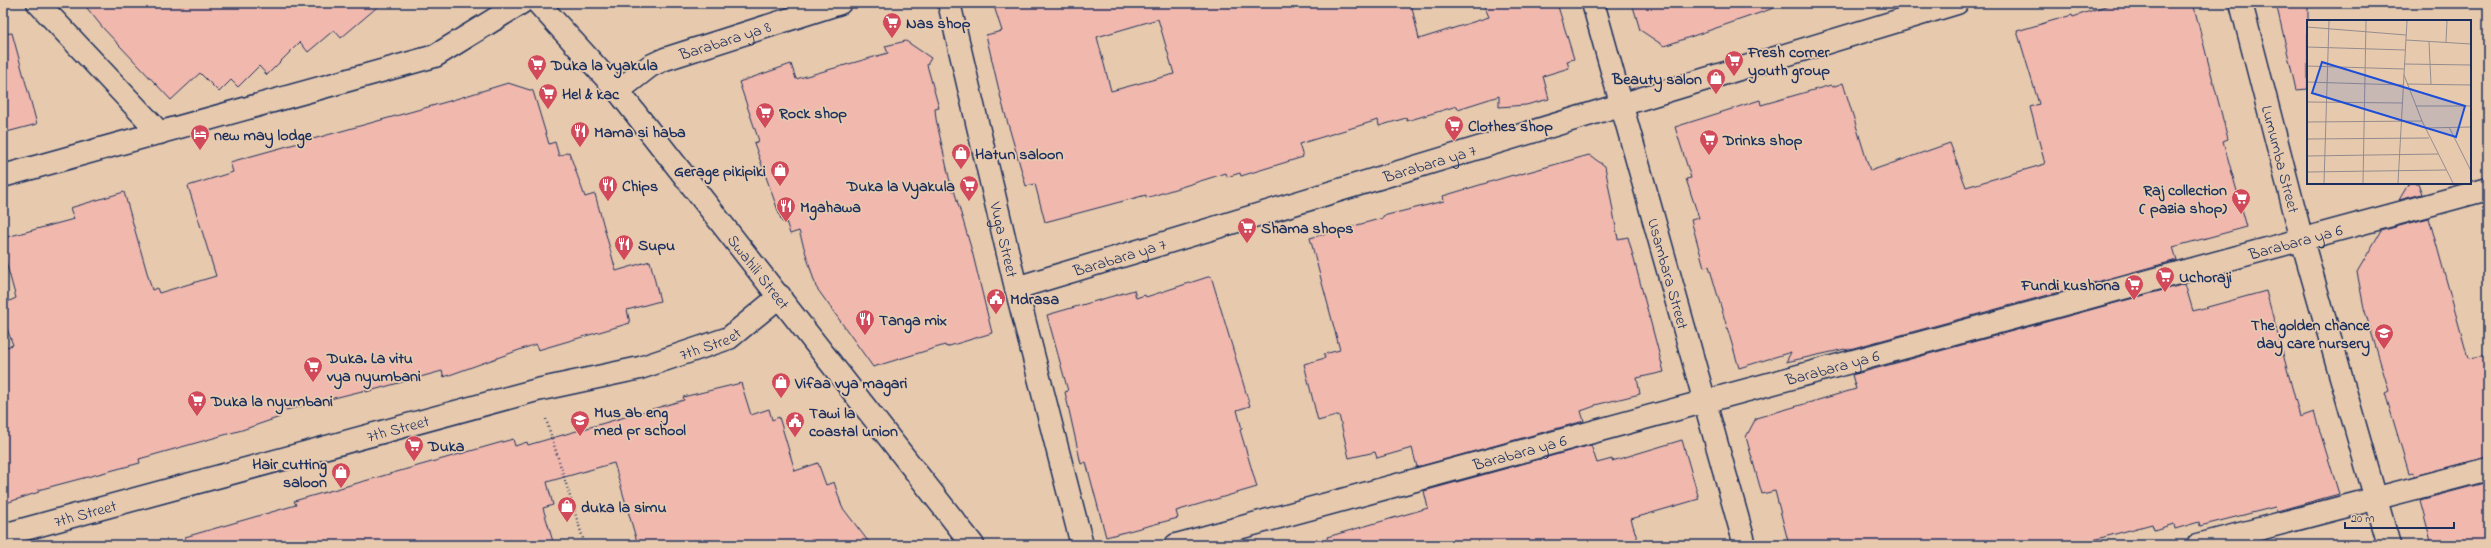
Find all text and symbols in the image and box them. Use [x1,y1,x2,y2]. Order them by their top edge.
supermarket icon: Nas shop [881,11,903,39]
place label: Nas shop [906,12,971,36]
street label: Barabara ya 8 [675,16,775,68]
inset map [2307,20,2471,184]
place label: Fresh corner youth group [1747,41,1830,84]
supermarket icon: Fresh corner youth group [1723,49,1745,77]
supermarket icon: Duka la vyakula [526,53,548,81]
place label: Duka la vyakula [550,54,658,79]
shop icon: Beauty salon [1705,67,1727,95]
place label: Beauty salon [1611,68,1702,93]
supermarket icon: Hel & kac [537,82,559,110]
place label: Hel & kac [562,83,620,107]
supermarket icon: Rock shop [754,101,776,129]
place label: Rock shop [778,102,847,126]
street label: Lumumba Street [2254,103,2305,216]
supermarket icon: Clothes shop [1443,114,1465,142]
place label: Clothes shop [1468,115,1553,139]
restaurant icon: Mama si haba [569,120,591,148]
place label: Mama si haba [594,121,686,145]
hotel icon: new may lodge [189,123,211,151]
place label: new may lodge [214,124,313,149]
supermarket icon: Drinks shop [1698,128,1720,156]
place label: Drinks shop [1722,129,1803,153]
street label: Barabara ya 7 [1380,139,1480,190]
shop icon: Hatun saloon [950,142,972,170]
place label: Hatun saloon [975,143,1063,167]
shop icon: Gerage pikipiki [769,159,791,187]
place label: Gerage pikipiki [674,160,766,185]
restaurant icon: Chips [597,174,619,202]
supermarket icon: Duka la Vyakula [958,174,980,202]
place label: Chips [622,175,658,199]
place label: Duka la Vyakula [846,175,955,200]
place label: Raj collection ( pazia shop) [2138,179,2227,221]
supermarket icon: Raj collection ( pazia shop) [2230,187,2252,215]
restaurant icon: Mgahawa [775,195,797,223]
place label: Mgahawa [800,196,861,221]
street label: Vuga Street [982,199,1023,281]
supermarket icon: Shama shops [1236,216,1258,244]
street label: Usambara Street [1640,216,1694,333]
place label: Shama shops [1261,217,1353,241]
street label: Barabara ya 6 [2245,219,2346,268]
street label: Swahili Street [720,230,795,316]
restaurant icon: Supu [613,233,635,261]
street label: Barabara ya 7 [1070,233,1170,284]
place label: Supu [638,234,675,258]
supermarket icon: Uchoraji [2154,265,2176,293]
place label: Uchoraji [2179,266,2232,290]
supermarket icon: Fundi kushona [2123,273,2145,301]
place label: Fundi kushona [2020,274,2120,298]
public building icon: Mdrasa [985,287,1007,315]
place label: Mdrasa [1010,288,1059,312]
restaurant icon: Tanga mix [854,308,876,336]
place label: Tanga mix [879,309,947,334]
place label: The golden chance day care nursery [2251,314,2371,357]
street label: 7th Street [677,322,748,368]
school or university icon: The golden chance day care nursery [2373,322,2395,350]
street label: Barabara ya 6 [1782,345,1882,393]
place label: Duka. La vitu vya nyumbani [326,347,421,390]
supermarket icon: Duka. La vitu vya nyumbani [302,355,324,383]
shop icon: Vifaa vya magari [770,371,792,399]
place label: Vifaa vya magari [794,372,907,397]
supermarket icon: Duka la nyumbani [186,389,208,417]
place label: Duka la nyumbani [210,390,333,415]
place label: Mus ab eng med pr school [594,401,686,443]
place label: Tawi la coastal union [809,402,898,444]
school or university icon: Mus ab eng med pr school [569,409,591,437]
street label: 7th Street [364,410,433,450]
public building icon: Tawi la coastal union [784,410,806,438]
street label: Barabara ya 6 [1469,430,1570,478]
supermarket icon: Duka [403,434,425,462]
place label: Duka [427,435,465,459]
place label: Hair cutting saloon [252,453,327,495]
shop icon: Hair cutting saloon [330,461,352,489]
street label: 7th Street [52,495,120,535]
shop icon: duka la simu [556,495,578,523]
place label: duka la simu [581,496,667,520]
scale bar [2345,504,2454,530]
text: 20 m [2351,510,2374,528]

